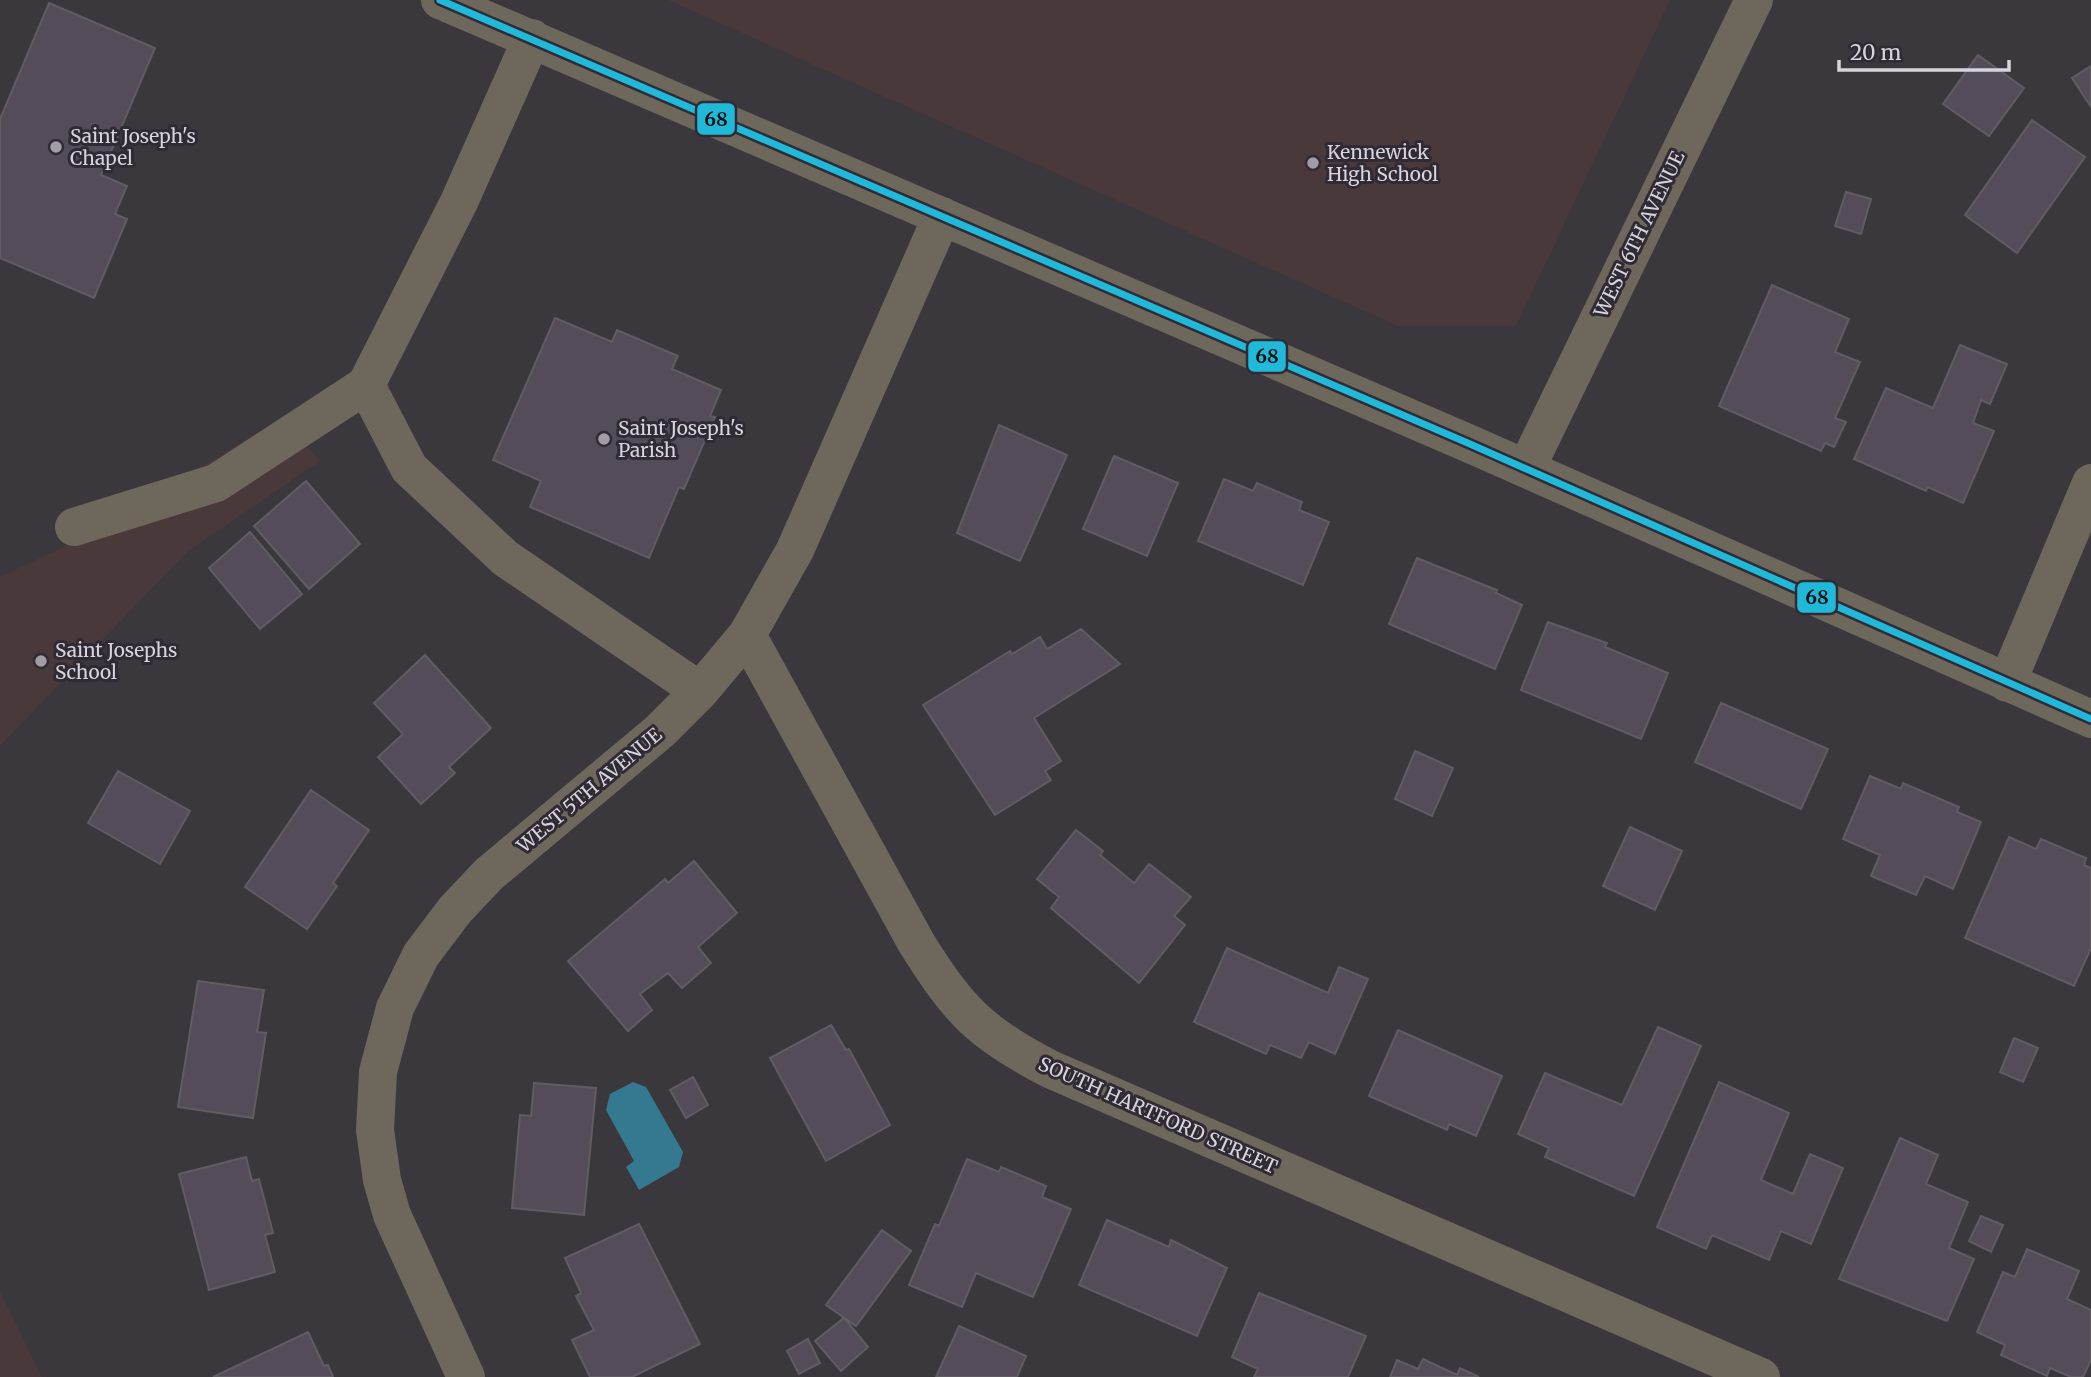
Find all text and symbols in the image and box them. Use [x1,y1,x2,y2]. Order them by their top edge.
scale bar [1839,28,2009,72]
text: 20 m [1850,39,1902,66]
line badge: 68 [696,102,736,136]
text: 68 [704,107,728,131]
place label: Saint Joseph's Chapel [70,124,196,170]
marker: Saint Joseph's Chapel [48,139,64,155]
place label: Kennewick High School [1327,140,1438,186]
street label: WEST 6TH AVENUE [1588,147,1690,322]
marker: Kennewick High School [1305,155,1321,171]
line badge: 68 [1247,340,1287,373]
text: 68 [1255,344,1279,368]
place label: Saint Joseph's Parish [618,416,744,462]
marker: Saint Joseph's Parish [596,431,612,447]
line badge: 68 [1796,581,1837,614]
text: 68 [1805,585,1829,609]
place label: Saint Josephs School [55,638,177,684]
marker: Saint Josephs School [33,653,49,669]
street label: WEST 5TH AVENUE [511,722,666,858]
street label: SOUTH HARTFORD STREET [1035,1051,1281,1179]

